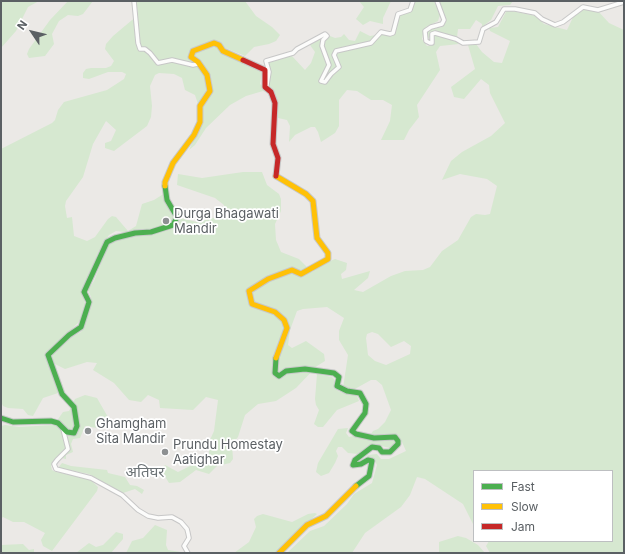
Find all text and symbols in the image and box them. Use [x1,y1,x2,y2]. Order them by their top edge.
north arrow [12,12,52,52]
text: N [14,18,30,33]
place label: Durga Bhagawati Mandir [174,206,279,237]
marker: Durga Bhagawati Mandir [161,216,171,226]
place label: Ghamgham Sita Mandir [96,416,166,447]
marker: Ghamgham Sita Mandir [83,426,93,436]
place label: Prundu Homestay Aatighar [173,437,283,468]
marker: Prundu Homestay Aatighar [160,447,170,457]
district label: अतिघर [126,463,164,481]
legend [473,470,613,542]
text: Fast [511,479,535,494]
text: Slow [511,499,538,514]
text: Jam [511,519,535,534]

